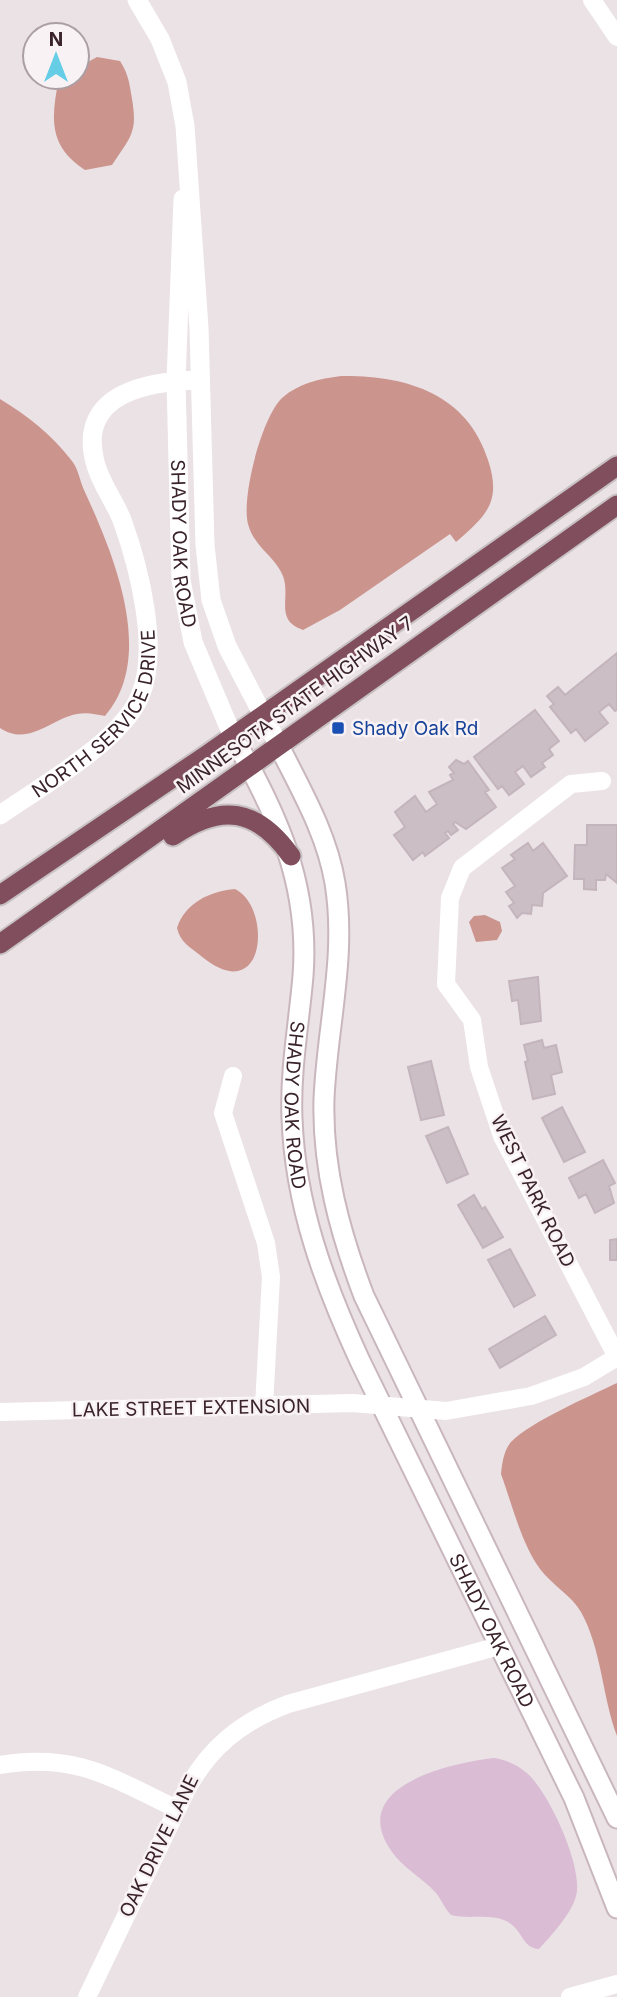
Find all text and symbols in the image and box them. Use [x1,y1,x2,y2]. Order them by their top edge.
north arrow [21,21,91,91]
text: N [49,28,63,51]
street label: SHADY OAK ROAD [166,459,201,630]
street label: MINNESOTA STATE HIGHWAY 7 [172,611,418,799]
street label: NORTH SERVICE DRIVE [27,629,160,802]
place label: Shady Oak Rd [352,717,478,740]
marker: Shady Oak Rd [330,720,346,736]
street label: SHADY OAK ROAD [280,1020,311,1191]
street label: WEST PARK ROAD [486,1111,580,1271]
street label: LAKE STREET EXTENSION [72,1394,310,1422]
street label: SHADY OAK ROAD [445,1550,539,1711]
street label: OAK DRIVE LANE [115,1771,203,1921]

